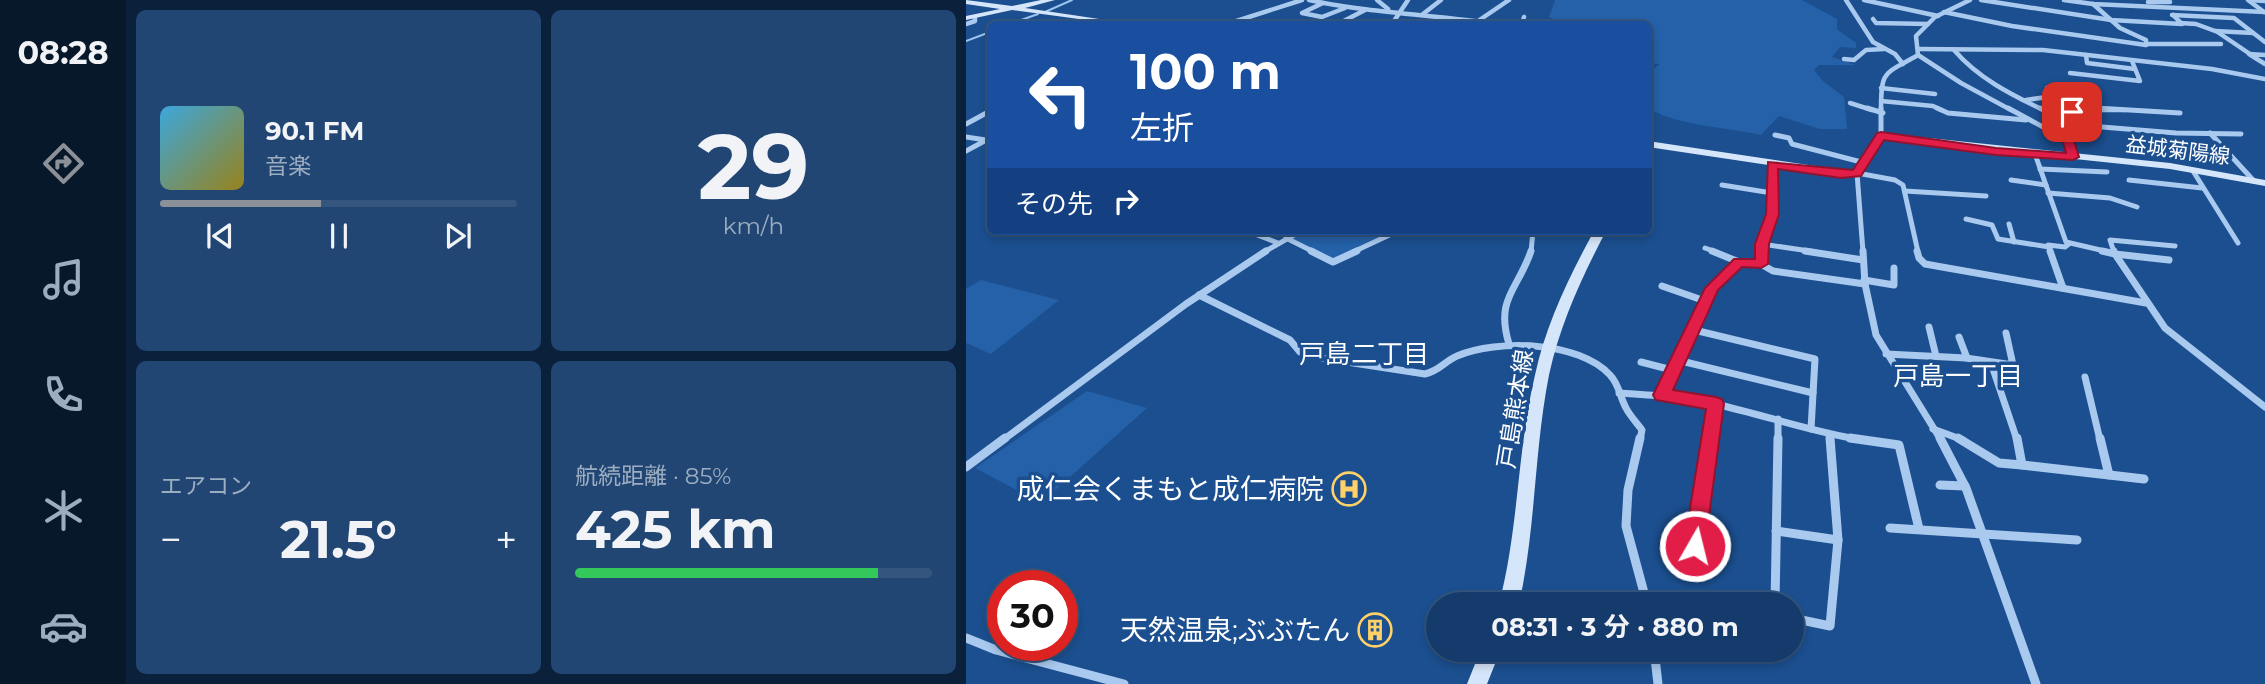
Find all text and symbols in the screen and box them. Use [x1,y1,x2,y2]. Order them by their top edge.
text: 08:28 [17,33,109,72]
text: 100 m [1130,42,1281,101]
icon: left [1015,49,1106,140]
pin [2042,82,2102,142]
icon: arrive [2053,93,2091,131]
text: 左折 [1130,108,1194,147]
text: 29 [698,111,809,222]
text: 90.1 FM [265,115,364,147]
street label: 益城菊陽線 [2124,131,2232,169]
icon: directions [39,139,88,188]
text: 音楽 [265,152,311,180]
icon: right [1107,182,1145,220]
text: その先 [1015,188,1093,220]
text: km/h [723,212,784,240]
icon: previous [201,217,239,255]
icon: pause [320,217,358,255]
icon: next [439,217,477,255]
icon: music [39,255,88,304]
district label: 戸島二丁目 [1299,338,1429,370]
street label: 戸島熊本線 [1491,347,1539,471]
district label: 戸島一丁目 [1893,360,2023,392]
icon: phone [39,370,88,419]
text: 航続距離 · 85% [575,462,731,490]
hospital icon: 成仁会くまもと成仁病院 [1330,470,1368,508]
text: エアコン [160,472,252,500]
place label: 成仁会くまもと成仁病院 [1017,472,1324,506]
icon: climate [39,486,88,535]
text: 425 km [575,498,776,561]
text: 21.5° [280,508,397,571]
position arrow [1658,509,1732,583]
text: − [160,516,182,563]
text: + [495,516,517,563]
speed limit sign: 30 [987,570,1078,661]
icon: car [39,602,88,651]
building icon: 天然温泉;ぶぶたん [1356,611,1394,649]
text: 08:31 · 3 分 · 880 m [1491,611,1739,643]
place label: 天然温泉;ぶぶたん [1120,613,1350,647]

